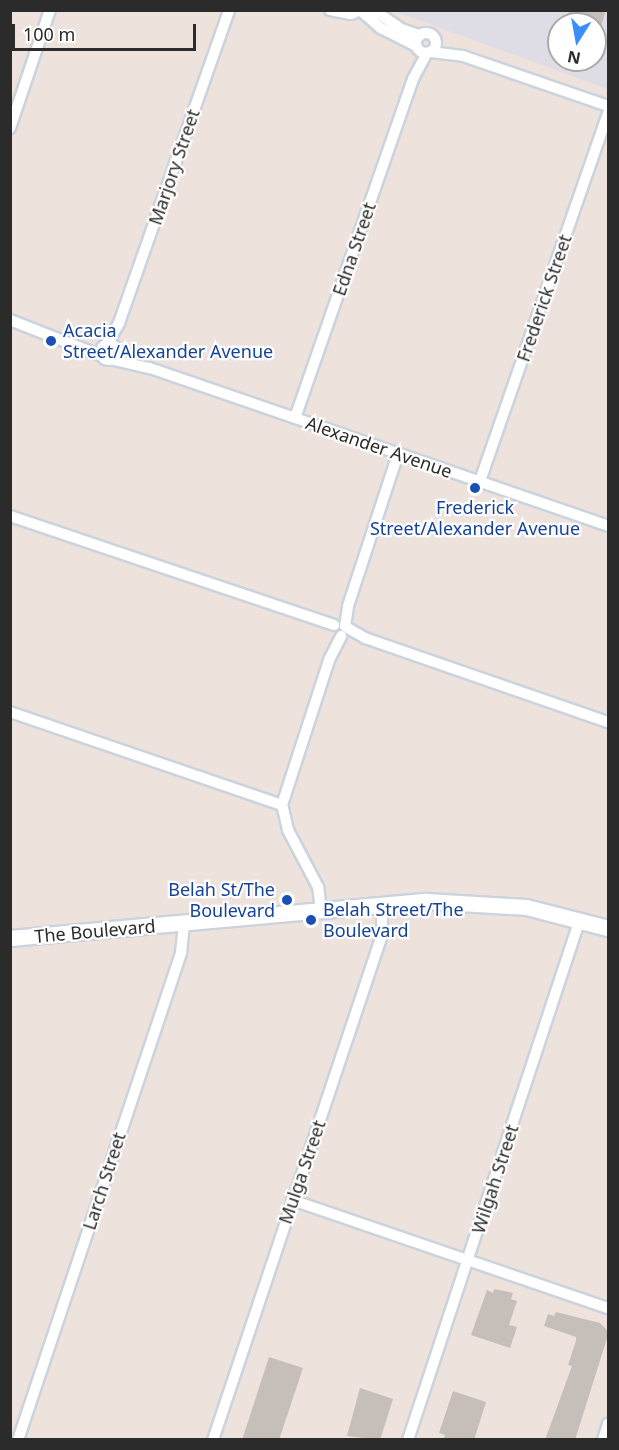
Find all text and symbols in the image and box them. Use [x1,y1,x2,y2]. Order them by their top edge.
scale bar [15,12,200,50]
north arrow [547,12,607,72]
text: 100 m [23,22,75,46]
text: N [565,46,582,70]
street label: Marjory Street [144,106,204,228]
street label: Edna Street [328,200,380,298]
street label: Frederick Street [512,232,576,364]
place label: Acacia Street/Alexander Avenue [63,320,273,362]
marker: Acacia Street/Alexander Avenue [44,334,58,348]
street label: Alexander Avenue [303,412,455,482]
marker: Frederick Street/Alexander Avenue [468,481,482,495]
place label: Frederick Street/Alexander Avenue [370,497,580,540]
place label: Belah St/The Boulevard [168,879,275,922]
marker: Belah St/The Boulevard [280,893,294,907]
place label: Belah Street/The Boulevard [323,899,464,942]
marker: Belah Street/The Boulevard [304,913,318,927]
street label: The Boulevard [34,915,156,947]
street label: Mulga Street [274,1117,330,1227]
street label: Wilgah Street [467,1122,523,1236]
street label: Larch Street [78,1129,130,1233]

